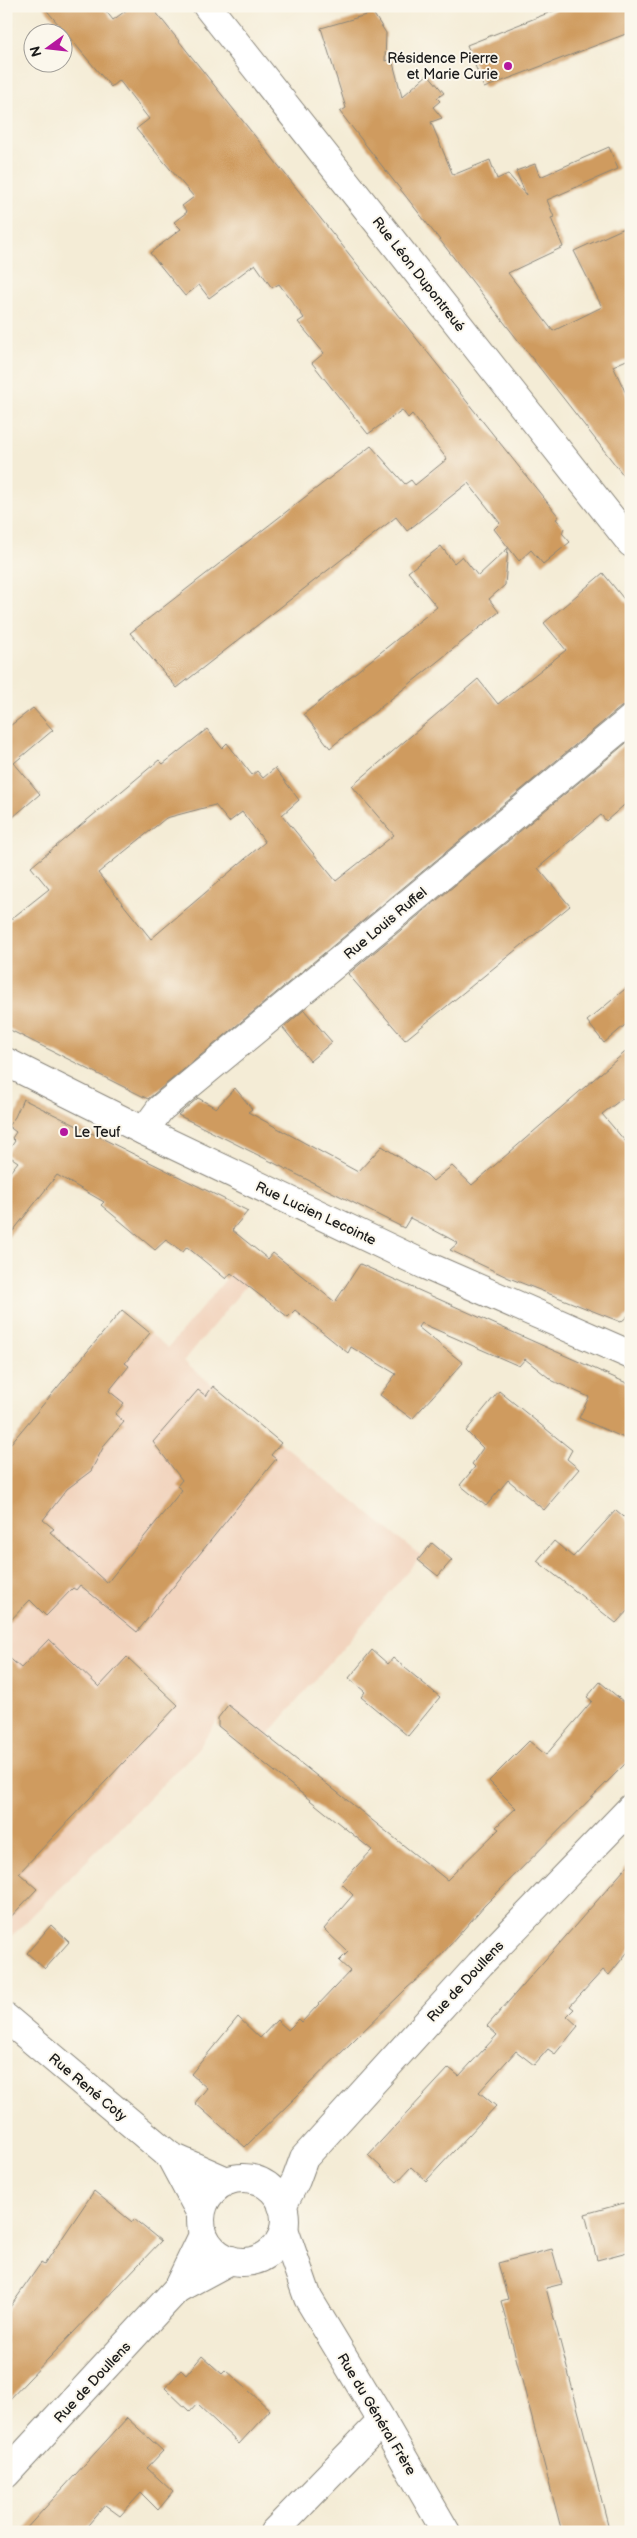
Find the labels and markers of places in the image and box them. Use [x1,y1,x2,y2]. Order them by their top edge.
place label: Résidence Pierre et Marie Curie [387,50,498,83]
marker: Résidence Pierre et Marie Curie [502,60,514,72]
place label: Le Teuf [74,1124,121,1141]
marker: Le Teuf [58,1126,70,1138]

